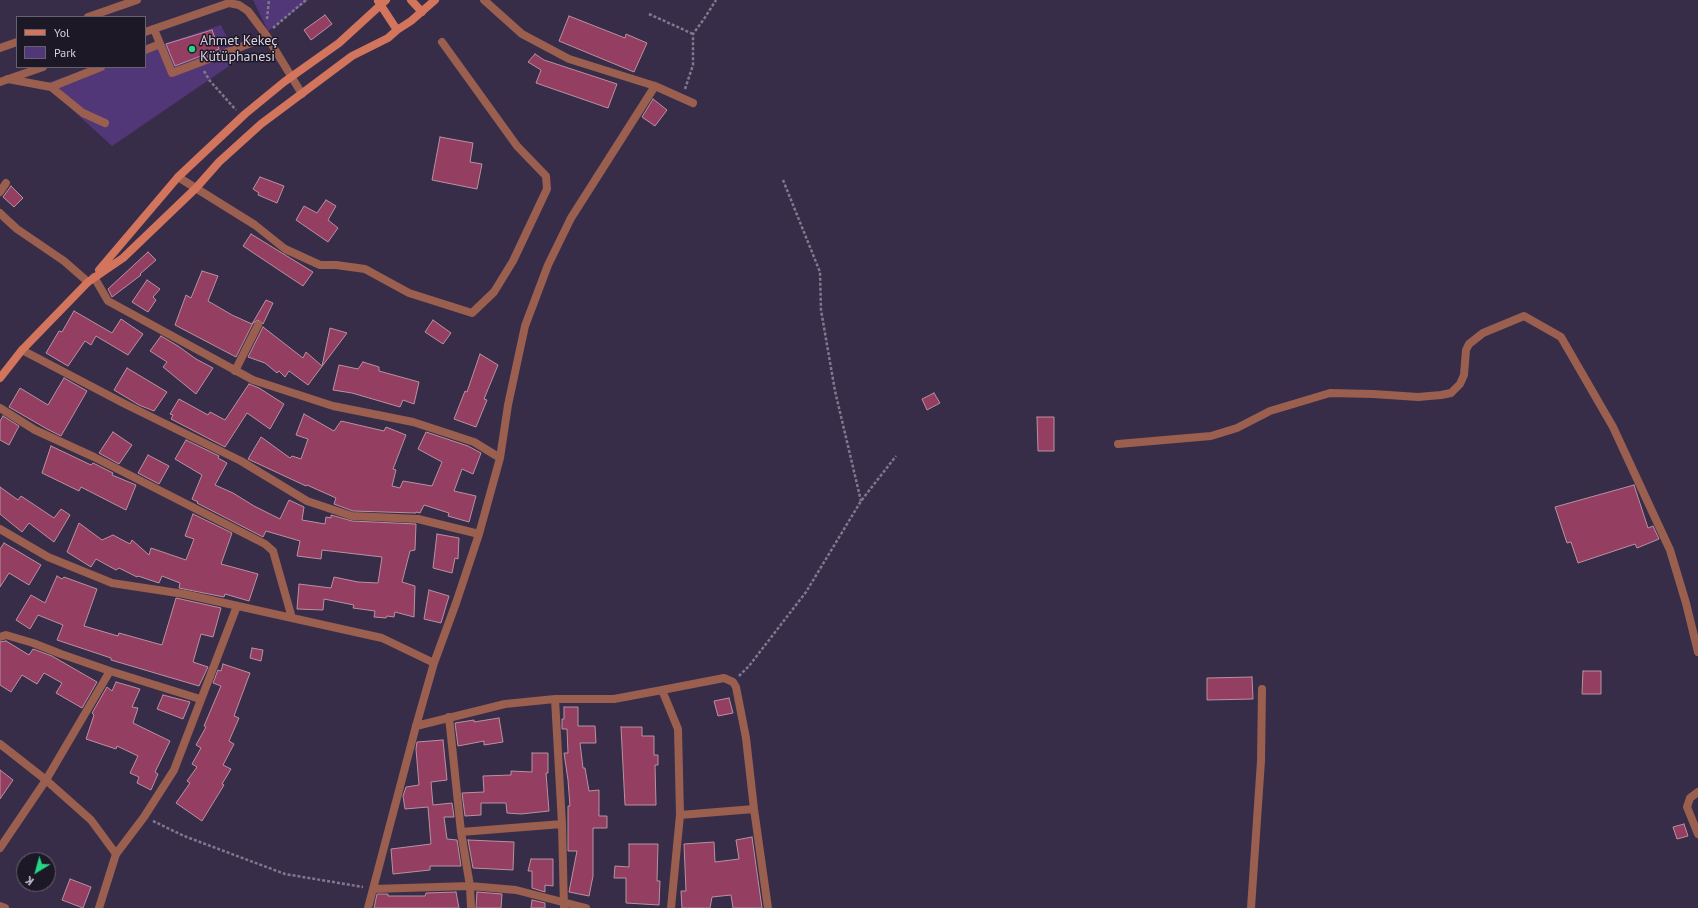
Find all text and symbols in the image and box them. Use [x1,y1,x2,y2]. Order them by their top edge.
legend [16,16,146,68]
text: Yol [54,25,70,40]
place label: Ahmet Kekeç Kütüphanesi [200,33,278,66]
marker: Ahmet Kekeç Kütüphanesi [187,44,197,54]
text: Park [54,45,76,60]
north arrow [16,852,56,892]
text: K [22,873,36,888]

